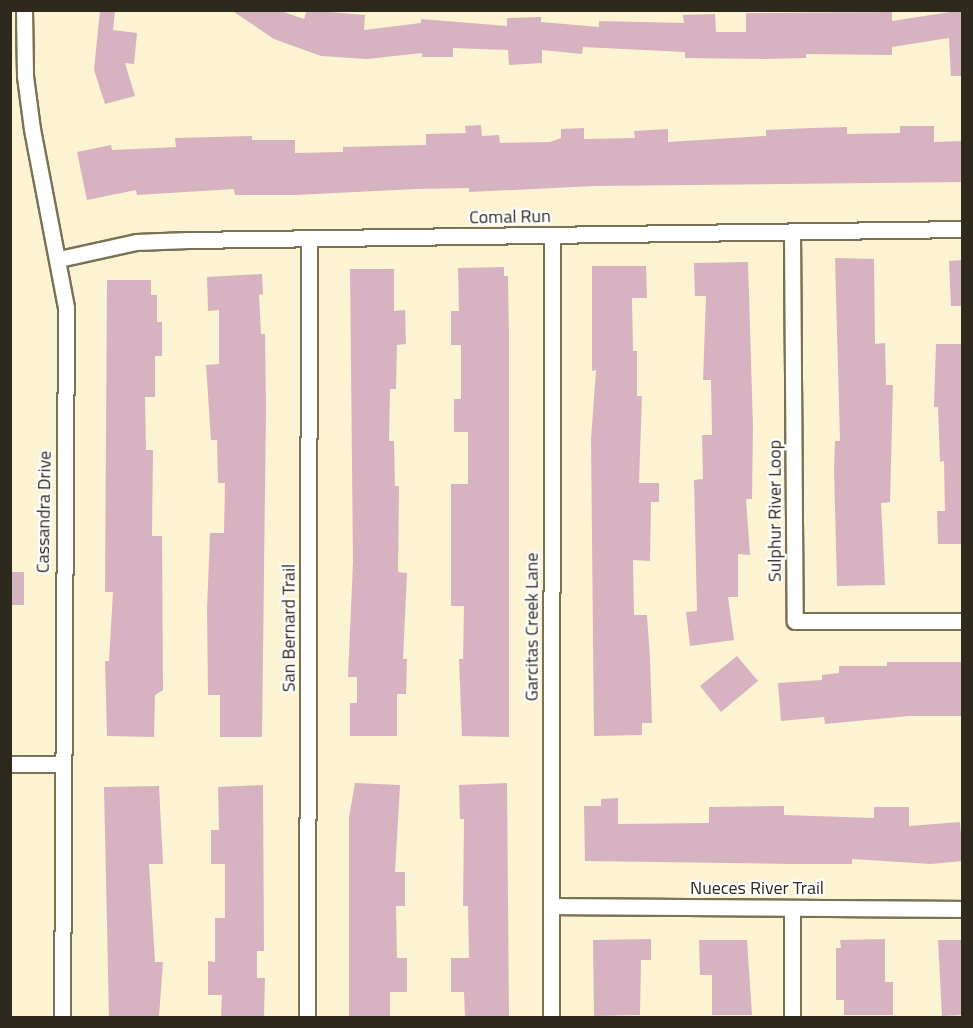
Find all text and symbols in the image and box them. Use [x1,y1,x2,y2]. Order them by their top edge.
street label: Comal Run [469,205,551,229]
street label: Sulphur River Loop [764,440,786,582]
street label: Cassandra Drive [32,451,56,573]
street label: Garcitas Creek Lane [521,553,543,701]
street label: San Bernard Trail [278,564,300,692]
street label: Nueces River Trail [690,877,824,899]

